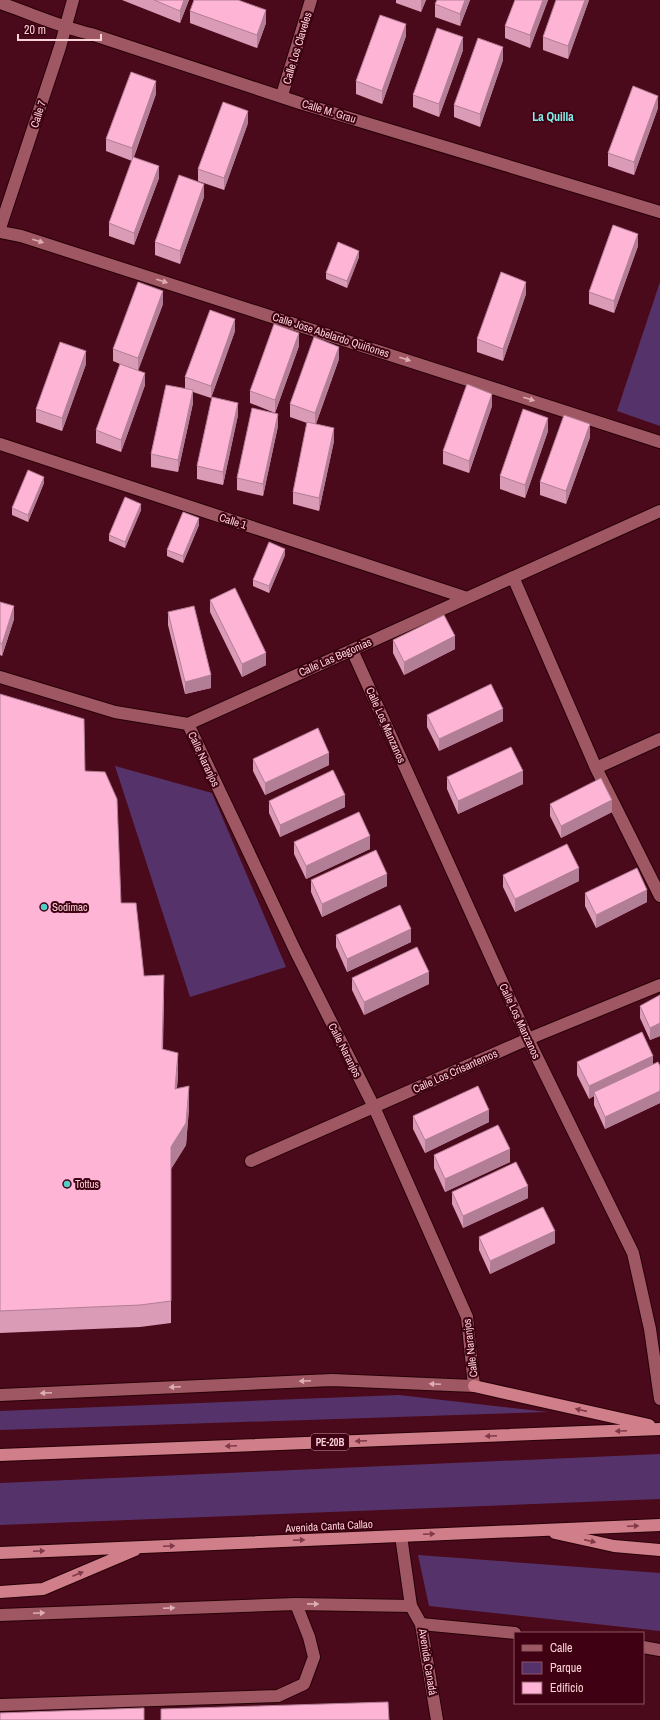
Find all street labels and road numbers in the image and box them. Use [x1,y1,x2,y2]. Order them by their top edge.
street label: Calle Los Claveles [279,10,315,86]
street label: Calle M. Grau [300,96,358,126]
street label: Calle 7 [27,98,49,130]
street label: Calle Jose Abelardo Quiñones [271,310,392,361]
street label: Calle 1 [217,510,249,532]
street label: Calle Las Begonias [296,635,374,679]
street label: Calle Los Manzanos [363,685,409,766]
street label: Calle Naranjos [185,729,223,789]
street label: Calle Los Manzanos [496,981,544,1061]
street label: Calle Naranjos [325,1020,365,1080]
street label: Calle Los Crisantemos [410,1046,500,1096]
street label: Calle Naranjos [459,1317,481,1378]
road number: PE-20B [311,1434,349,1450]
street label: Avenida Canta Callao [284,1517,373,1535]
street label: Avenida Canadá [416,1627,440,1696]

